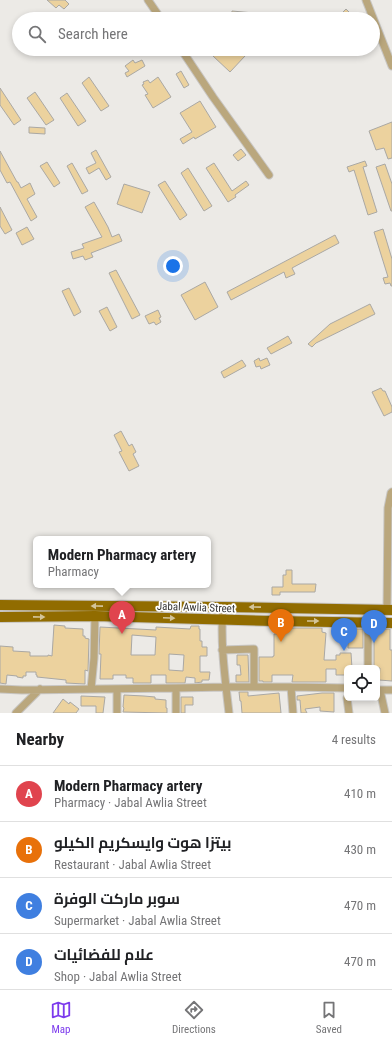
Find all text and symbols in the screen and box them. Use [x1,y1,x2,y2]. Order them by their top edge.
search box [12,12,380,56]
icon: search [26,23,48,45]
text: Search here [58,25,128,43]
your location [163,256,183,276]
popup [33,536,211,588]
text: Modern Pharmacy artery [48,546,196,564]
text: Pharmacy [48,564,99,579]
street label: Jabal Awlia Street [157,600,235,615]
pin: A [109,601,135,634]
one-way arrow [90,603,103,609]
one-way arrow [248,604,261,610]
pin: B [268,609,294,642]
pin: D [361,610,387,643]
one-way arrow [33,614,46,620]
one-way arrow [163,615,175,622]
one-way arrow [307,618,320,624]
pin: C [331,618,357,651]
map controls [344,665,380,701]
button: locate [344,665,380,701]
text: Nearby [16,729,64,749]
text: 4 results [332,732,376,747]
text: Modern Pharmacy artery [54,777,202,795]
text: A [25,786,33,801]
text: 410 m [344,786,376,801]
text: Pharmacy · Jabal Awlia Street [54,795,207,810]
text: بيتزا هوت وايسكريم الكيلو [54,834,231,852]
text: B [25,842,33,857]
text: 430 m [344,842,376,857]
text: Restaurant · Jabal Awlia Street [54,857,211,872]
text: سوبر ماركت الوفرة [54,890,180,908]
text: C [25,898,33,913]
text: 470 m [344,898,376,913]
text: Supermarket · Jabal Awlia Street [54,913,221,928]
text: علام للفضائيات [54,946,154,964]
text: D [25,954,33,969]
text: 470 m [344,954,376,969]
text: Shop · Jabal Awlia Street [54,969,182,984]
tab: Map [50,999,72,1036]
tab: Directions [172,999,216,1036]
tab: Saved [316,999,342,1036]

